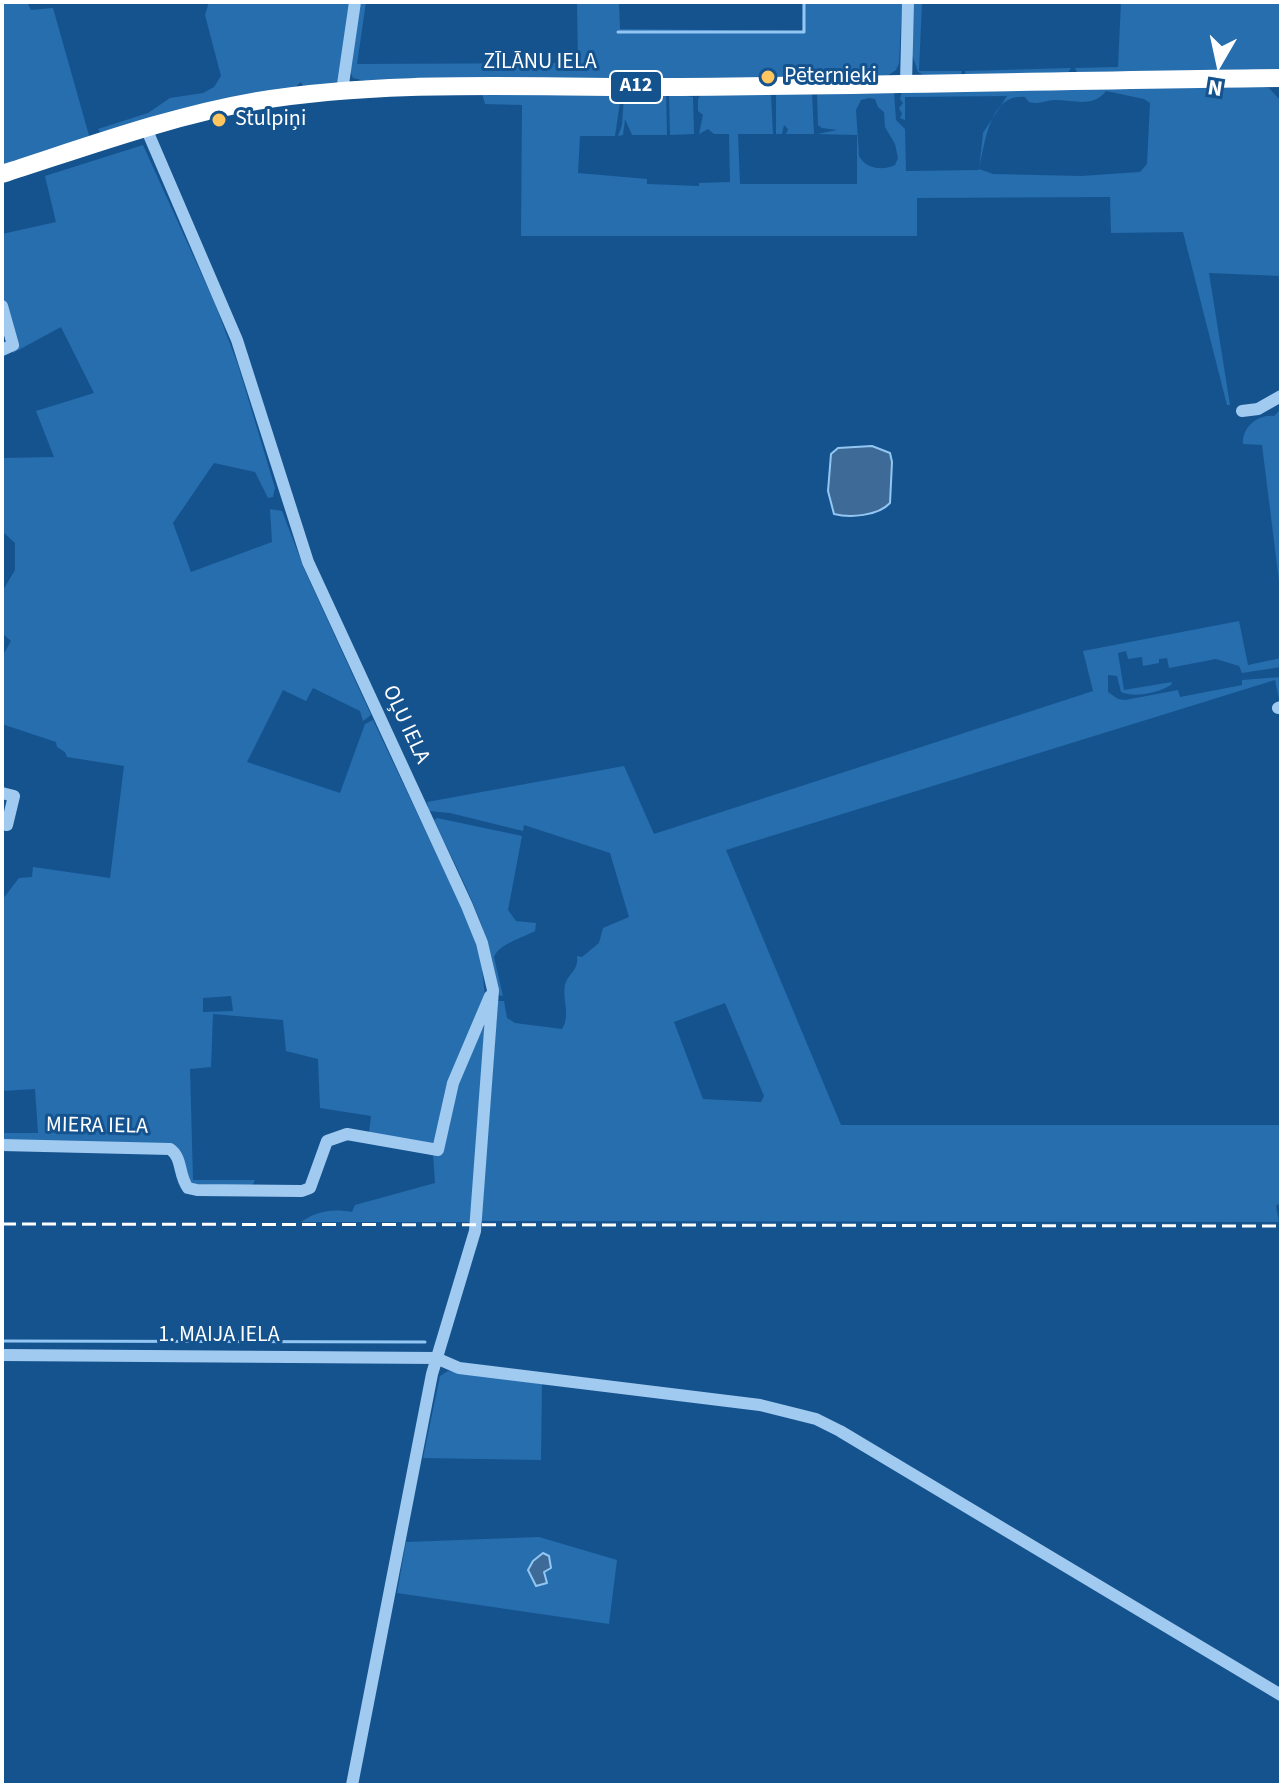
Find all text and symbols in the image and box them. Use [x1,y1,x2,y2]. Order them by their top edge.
north arrow [1179,24,1259,104]
street label: ZĪLĀNU IELA [483,50,597,76]
place label: Pēternieki [784,64,877,90]
marker: Pēternieki [759,68,777,86]
road number: A12 [610,71,662,103]
text: N [1206,71,1225,105]
place label: Stulpiņi [235,107,306,133]
marker: Stulpiņi [210,111,228,129]
street label: OĻU IELA [375,682,435,768]
street label: MIERA IELA [46,1113,148,1141]
street label: 1. MAIJA IELA [158,1323,280,1349]

